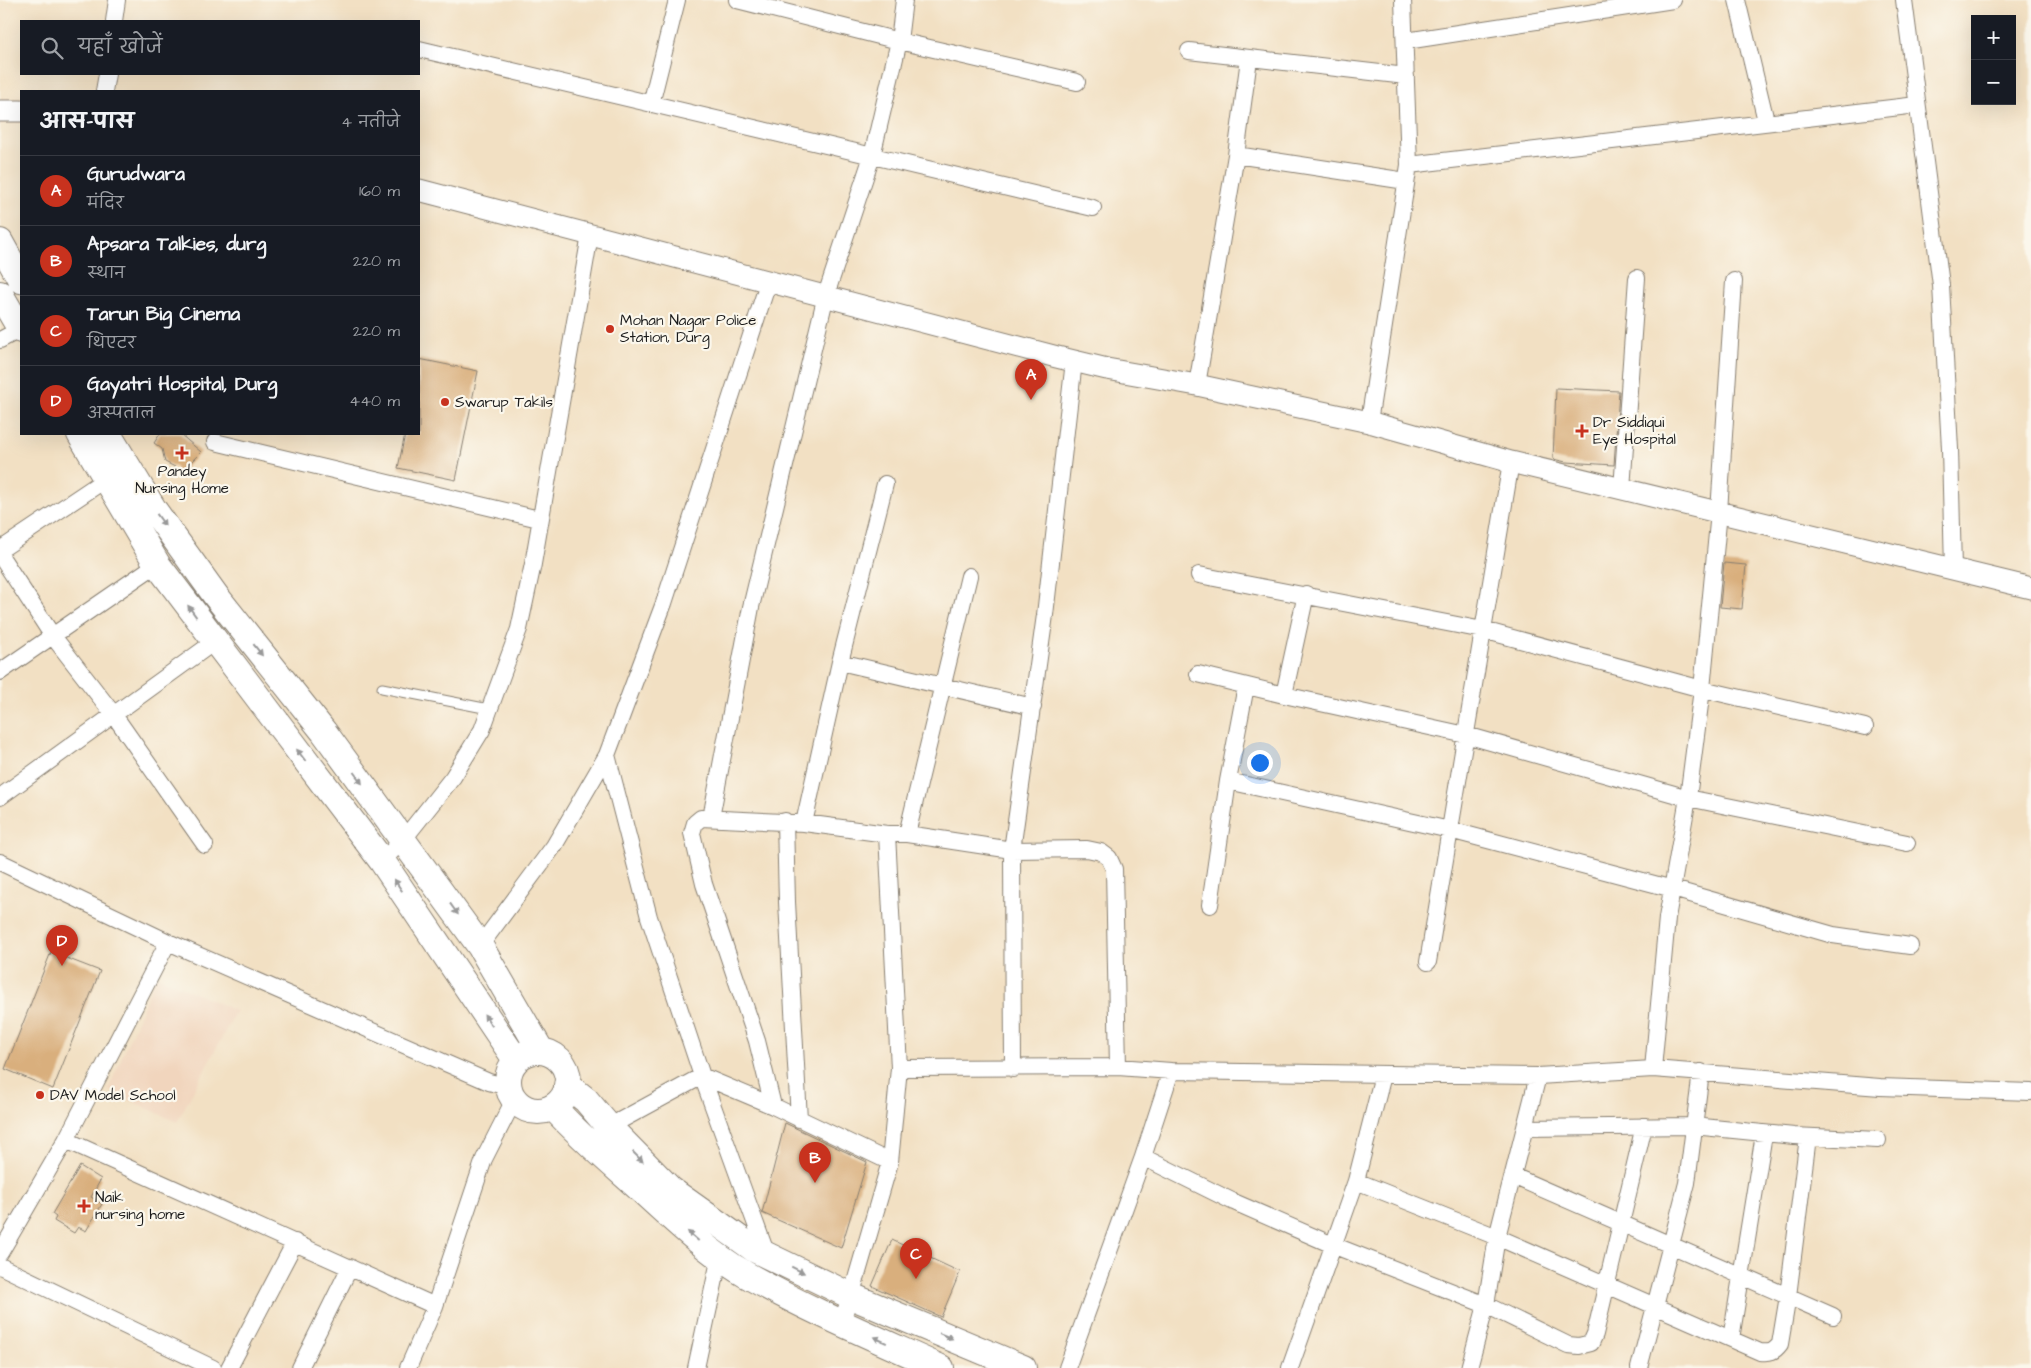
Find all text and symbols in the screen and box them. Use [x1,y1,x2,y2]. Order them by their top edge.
map controls [1971,15,2016,105]
button: + [1971,15,2016,60]
search box [20,20,420,75]
icon: search [38,34,66,62]
text: यहाँ खोजें [78,34,162,61]
button: − [1971,60,2016,105]
text: आस-पास [40,107,134,136]
text: 4 नतीजे [341,111,400,133]
text: Gurudwara [87,161,185,188]
text: A [51,180,61,202]
text: 160 m [359,180,400,202]
text: मंदिर [87,192,124,214]
text: Apsara Talkies, durg [87,231,266,258]
text: B [50,250,62,272]
text: 220 m [353,250,400,272]
text: स्थान [87,262,125,284]
text: Tarun Big Cinema [87,301,240,328]
place label: Mohan Nagar Police Station, Durg [620,310,756,349]
text: C [50,320,62,342]
text: 220 m [353,320,400,342]
marker: Mohan Nagar Police Station, Durg [604,323,616,335]
text: थिएटर [87,332,136,354]
pin: A [1015,359,1047,400]
text: Gayatri Hospital, Durg [87,371,277,398]
text: D [51,390,61,412]
text: 440 m [349,390,400,412]
place label: Swarup Takils [455,392,553,413]
marker: Swarup Takils [439,396,451,408]
text: अस्पताल [87,402,155,424]
place label: Dr Siddiqui Eye Hospital [1593,412,1676,451]
marker: Dr Siddiqui Eye Hospital [1575,424,1589,438]
marker: Pandey Nursing Home [175,446,189,460]
place label: Pandey Nursing Home [135,461,229,500]
one-way arrow [156,513,166,527]
one-way arrow [187,604,197,618]
one-way arrow [253,643,264,656]
one-way arrow [296,748,306,762]
your location [1247,750,1273,776]
one-way arrow [353,771,363,785]
one-way arrow [393,878,403,892]
one-way arrow [449,903,459,916]
pin: D [46,925,78,966]
one-way arrow [484,1013,493,1027]
place label: DAV Model School [50,1085,176,1106]
marker: DAV Model School [34,1089,46,1101]
pin: B [799,1142,831,1183]
one-way arrow [632,1151,644,1163]
place label: Naik nursing home [95,1187,185,1226]
marker: Naik nursing home [77,1199,91,1213]
one-way arrow [688,1230,700,1242]
pin: C [900,1238,932,1279]
one-way arrow [791,1267,805,1275]
one-way arrow [939,1332,954,1340]
one-way arrow [873,1336,887,1344]

